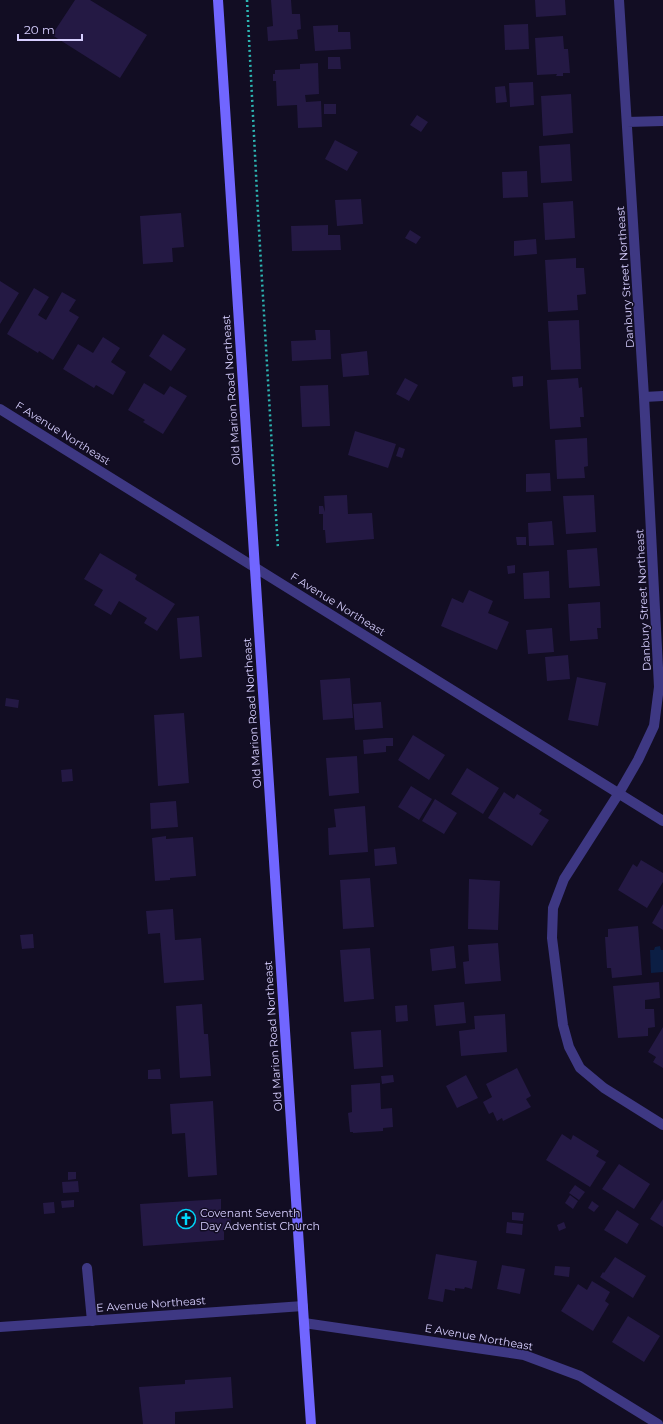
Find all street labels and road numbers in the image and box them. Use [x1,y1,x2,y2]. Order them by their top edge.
street label: Danbury Street Northeast [613,205,637,348]
street label: Old Marion Road Northeast [219,314,243,466]
street label: F Avenue Northeast [13,398,114,468]
street label: Danbury Street Northeast [632,528,654,671]
street label: F Avenue Northeast [288,569,389,639]
street label: Old Marion Road Northeast [240,637,264,789]
street label: Old Marion Road Northeast [261,960,285,1112]
street label: E Avenue Northeast [96,1293,207,1315]
street label: E Avenue Northeast [424,1321,535,1354]

